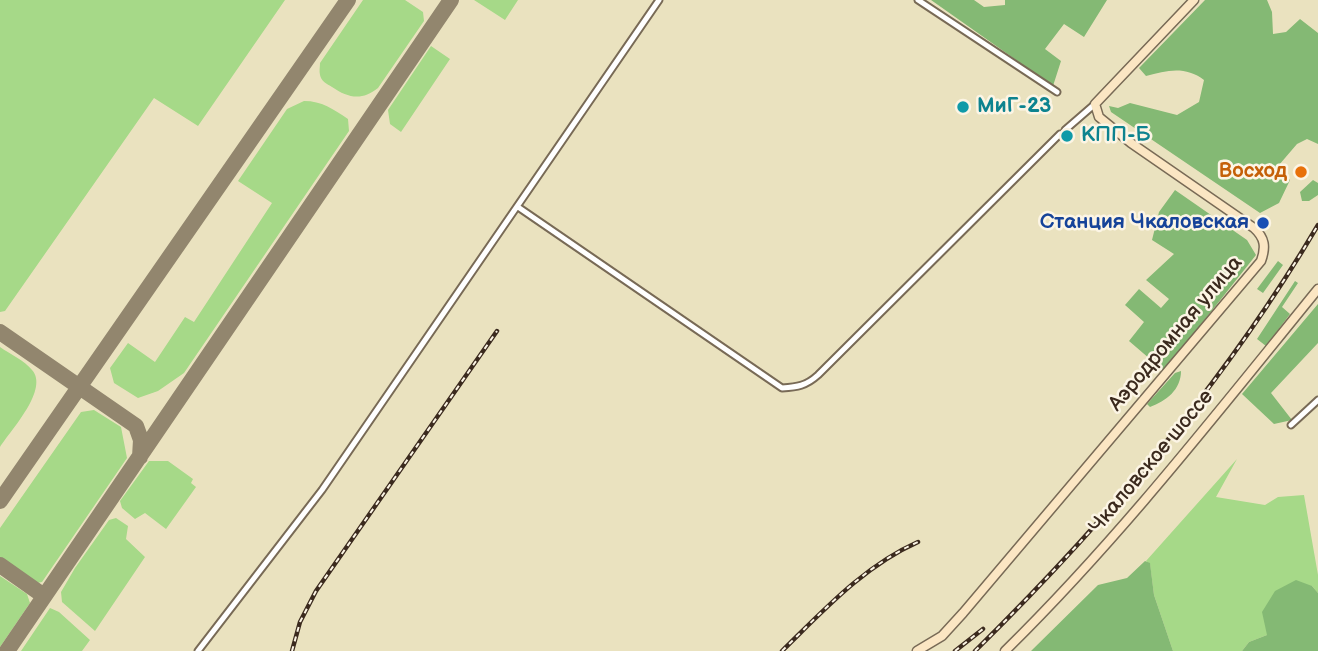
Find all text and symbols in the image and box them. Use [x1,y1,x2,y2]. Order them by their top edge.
place label: МиГ-23 [977,94,1051,120]
marker: МиГ-23 [955,99,971,115]
place label: КПП-Б [1081,123,1150,149]
marker: КПП-Б [1059,128,1075,144]
place label: Восход [1219,159,1287,185]
marker: Восход [1293,164,1309,180]
place label: Станция Чкаловская [1040,210,1249,236]
marker: Станция Чкаловская [1255,215,1271,231]
street label: Аэродромная улица [1104,251,1248,417]
street label: Чкаловское шоссе [1084,385,1220,539]

